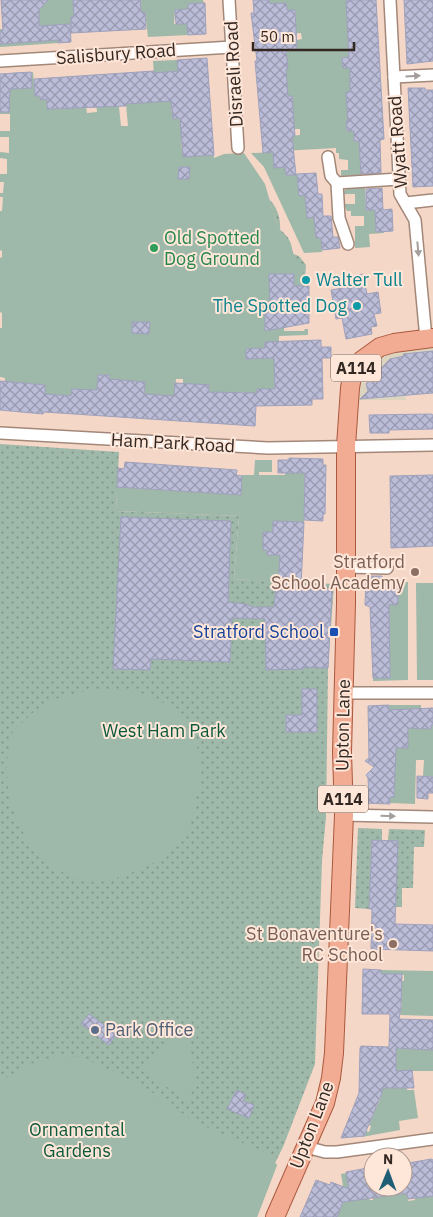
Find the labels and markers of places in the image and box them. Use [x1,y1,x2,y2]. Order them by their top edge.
place label: Old Spotted Dog Ground [164,226,260,270]
marker: Old Spotted Dog Ground [148,242,160,254]
place label: Walter Tull [316,268,403,291]
marker: Walter Tull [300,274,312,286]
place label: The Spotted Dog [213,294,347,317]
marker: The Spotted Dog [351,300,363,312]
place label: Stratford School Academy [271,550,405,594]
marker: Stratford School Academy [409,566,421,578]
place label: Stratford School [193,620,324,643]
marker: Stratford School [328,626,340,638]
place label: St Bonaventure's RC School [246,922,383,966]
marker: St Bonaventure's RC School [387,938,399,950]
place label: Park Office [105,1018,193,1041]
marker: Park Office [89,1024,101,1036]

